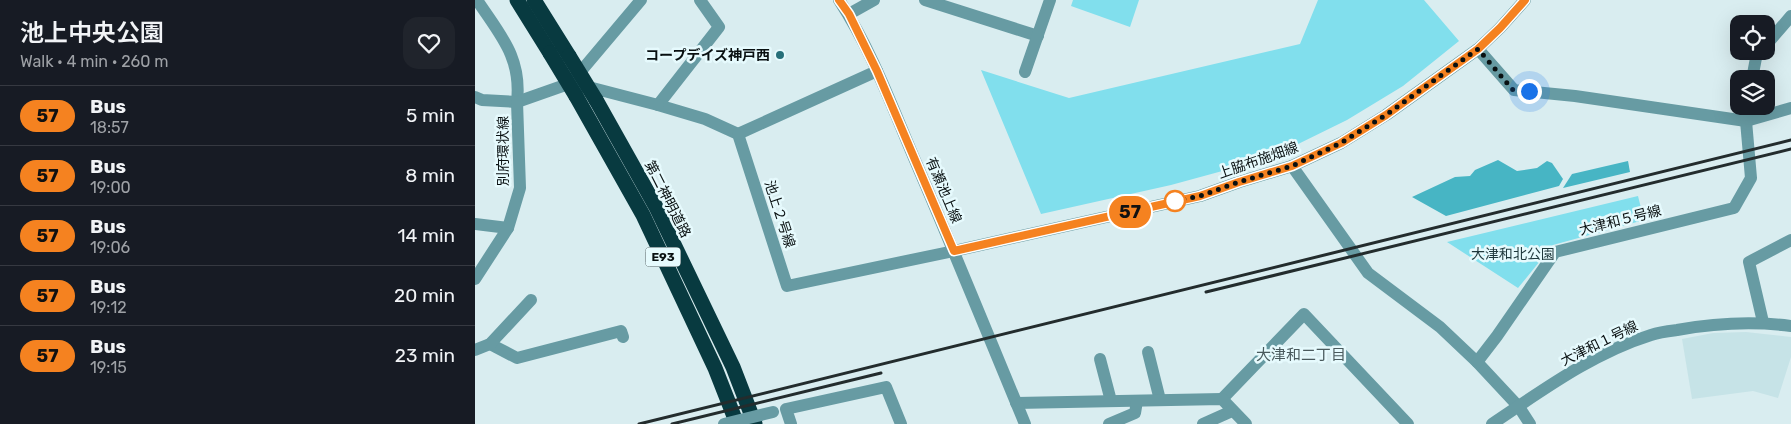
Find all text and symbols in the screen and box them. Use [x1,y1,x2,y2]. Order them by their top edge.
map controls [1730,15,1775,115]
button: locate [1730,15,1775,60]
button: heart [403,17,455,69]
text: 池上中央公園 [20,19,164,47]
place label: コープデイズ神戸西 [645,47,770,64]
marker: コープデイズ神戸西 [774,49,786,61]
text: Walk · 4 min · 260 m [20,52,169,71]
button: layers [1730,70,1775,115]
your location [1517,79,1542,104]
text: Bus [90,95,126,118]
text: 5 min [406,104,455,127]
text: 57 [37,105,58,127]
street label: 別府環状線 [495,116,512,186]
text: 18:57 [90,118,129,137]
street label: 上脇布施畑線 [1216,139,1301,182]
text: Bus [90,155,126,178]
street label: 有瀬池上線 [922,155,965,226]
street label: 第二神明道路 [641,158,694,241]
text: 8 min [405,164,455,187]
text: 57 [37,165,58,187]
text: 19:00 [90,178,131,197]
street label: 池上２号線 [761,178,798,250]
unlabelled marker [1164,190,1186,212]
line badge: 57 [1107,196,1153,228]
text: 57 [1119,201,1141,223]
street label: 大津和５号線 [1577,202,1663,239]
text: Bus [90,215,126,238]
text: 14 min [397,224,455,247]
text: 57 [37,225,58,247]
text: 19:06 [90,238,130,257]
park label: 大津和北公園 [1471,246,1555,263]
road number: E93 [645,248,681,266]
text: Bus [90,275,126,298]
text: 20 min [394,284,455,307]
text: 57 [37,285,58,307]
text: 19:12 [90,298,127,317]
street label: 大津和１号線 [1558,317,1641,370]
text: Bus [90,335,126,358]
text: 23 min [395,344,455,367]
text: 57 [37,345,58,367]
district label: 大津和二丁目 [1256,346,1346,364]
text: 19:15 [90,358,127,377]

